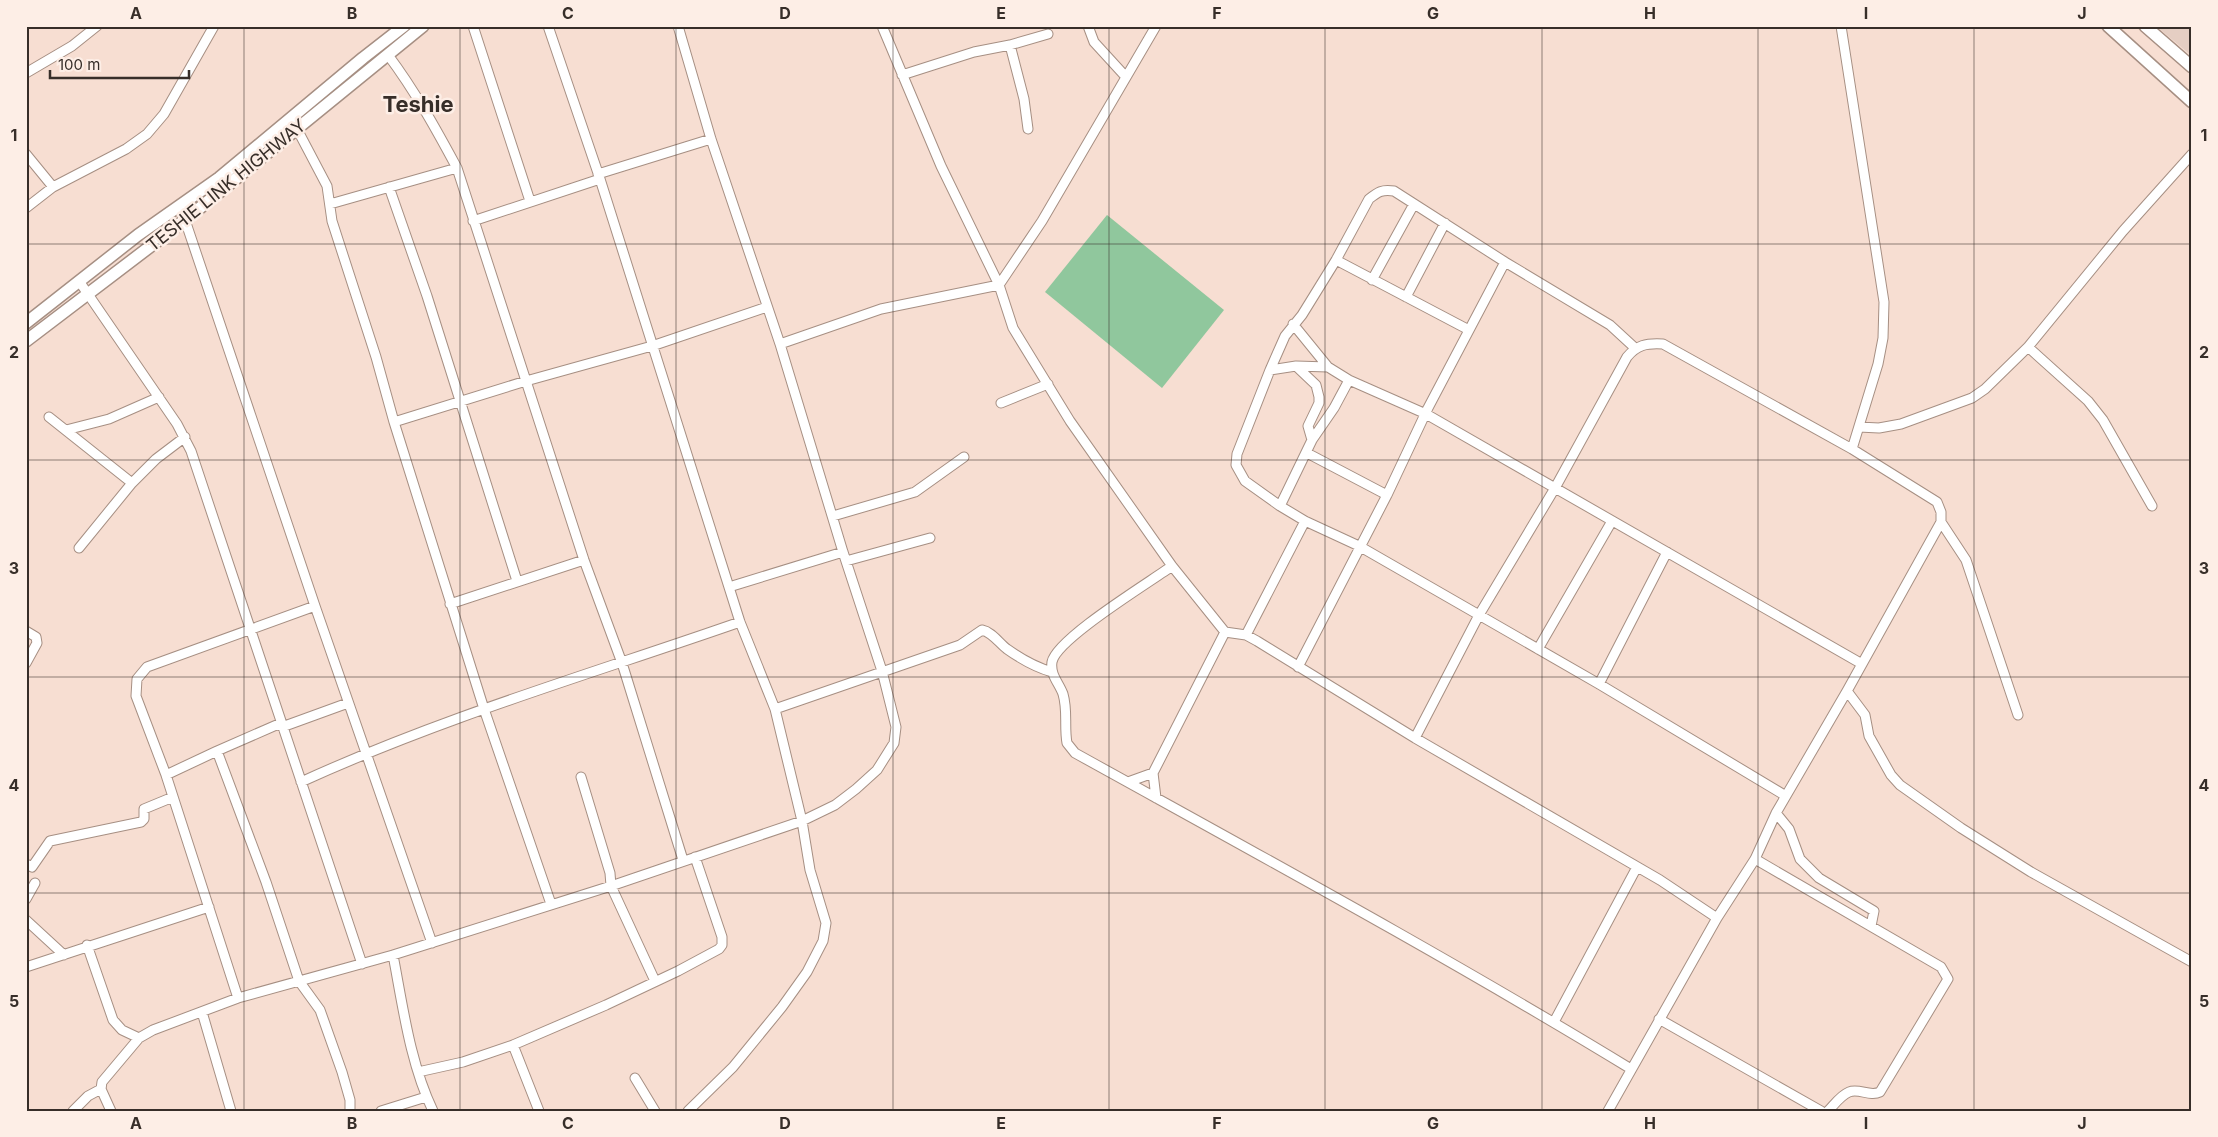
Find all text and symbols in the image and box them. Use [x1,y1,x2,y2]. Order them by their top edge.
text: A [130,3,142,23]
text: B [347,3,357,23]
text: C [562,3,574,23]
text: D [779,3,791,23]
text: E [996,3,1006,23]
text: F [1212,3,1222,23]
text: G [1427,3,1439,23]
text: H [1644,3,1656,23]
text: I [1864,3,1868,23]
text: J [2077,3,2087,23]
scale bar [50,48,189,80]
text: 100 m [58,55,100,74]
district label: Teshie [382,91,454,117]
street label: TESHIE LINK HIGHWAY [142,114,310,256]
text: 1 [11,125,17,145]
text: 1 [2201,125,2207,145]
text: 2 [9,342,19,362]
text: 2 [2199,342,2209,362]
text: 3 [9,558,19,578]
text: 3 [2199,558,2209,578]
text: 4 [9,775,20,795]
text: 4 [2199,775,2210,795]
text: 5 [9,991,19,1011]
text: 5 [2199,991,2209,1011]
text: A [130,1113,142,1133]
text: B [347,1113,357,1133]
text: C [562,1113,574,1133]
text: D [779,1113,791,1133]
text: E [996,1113,1006,1133]
text: F [1212,1113,1222,1133]
text: G [1427,1113,1439,1133]
text: H [1644,1113,1656,1133]
text: I [1864,1113,1868,1133]
text: J [2077,1113,2087,1133]

